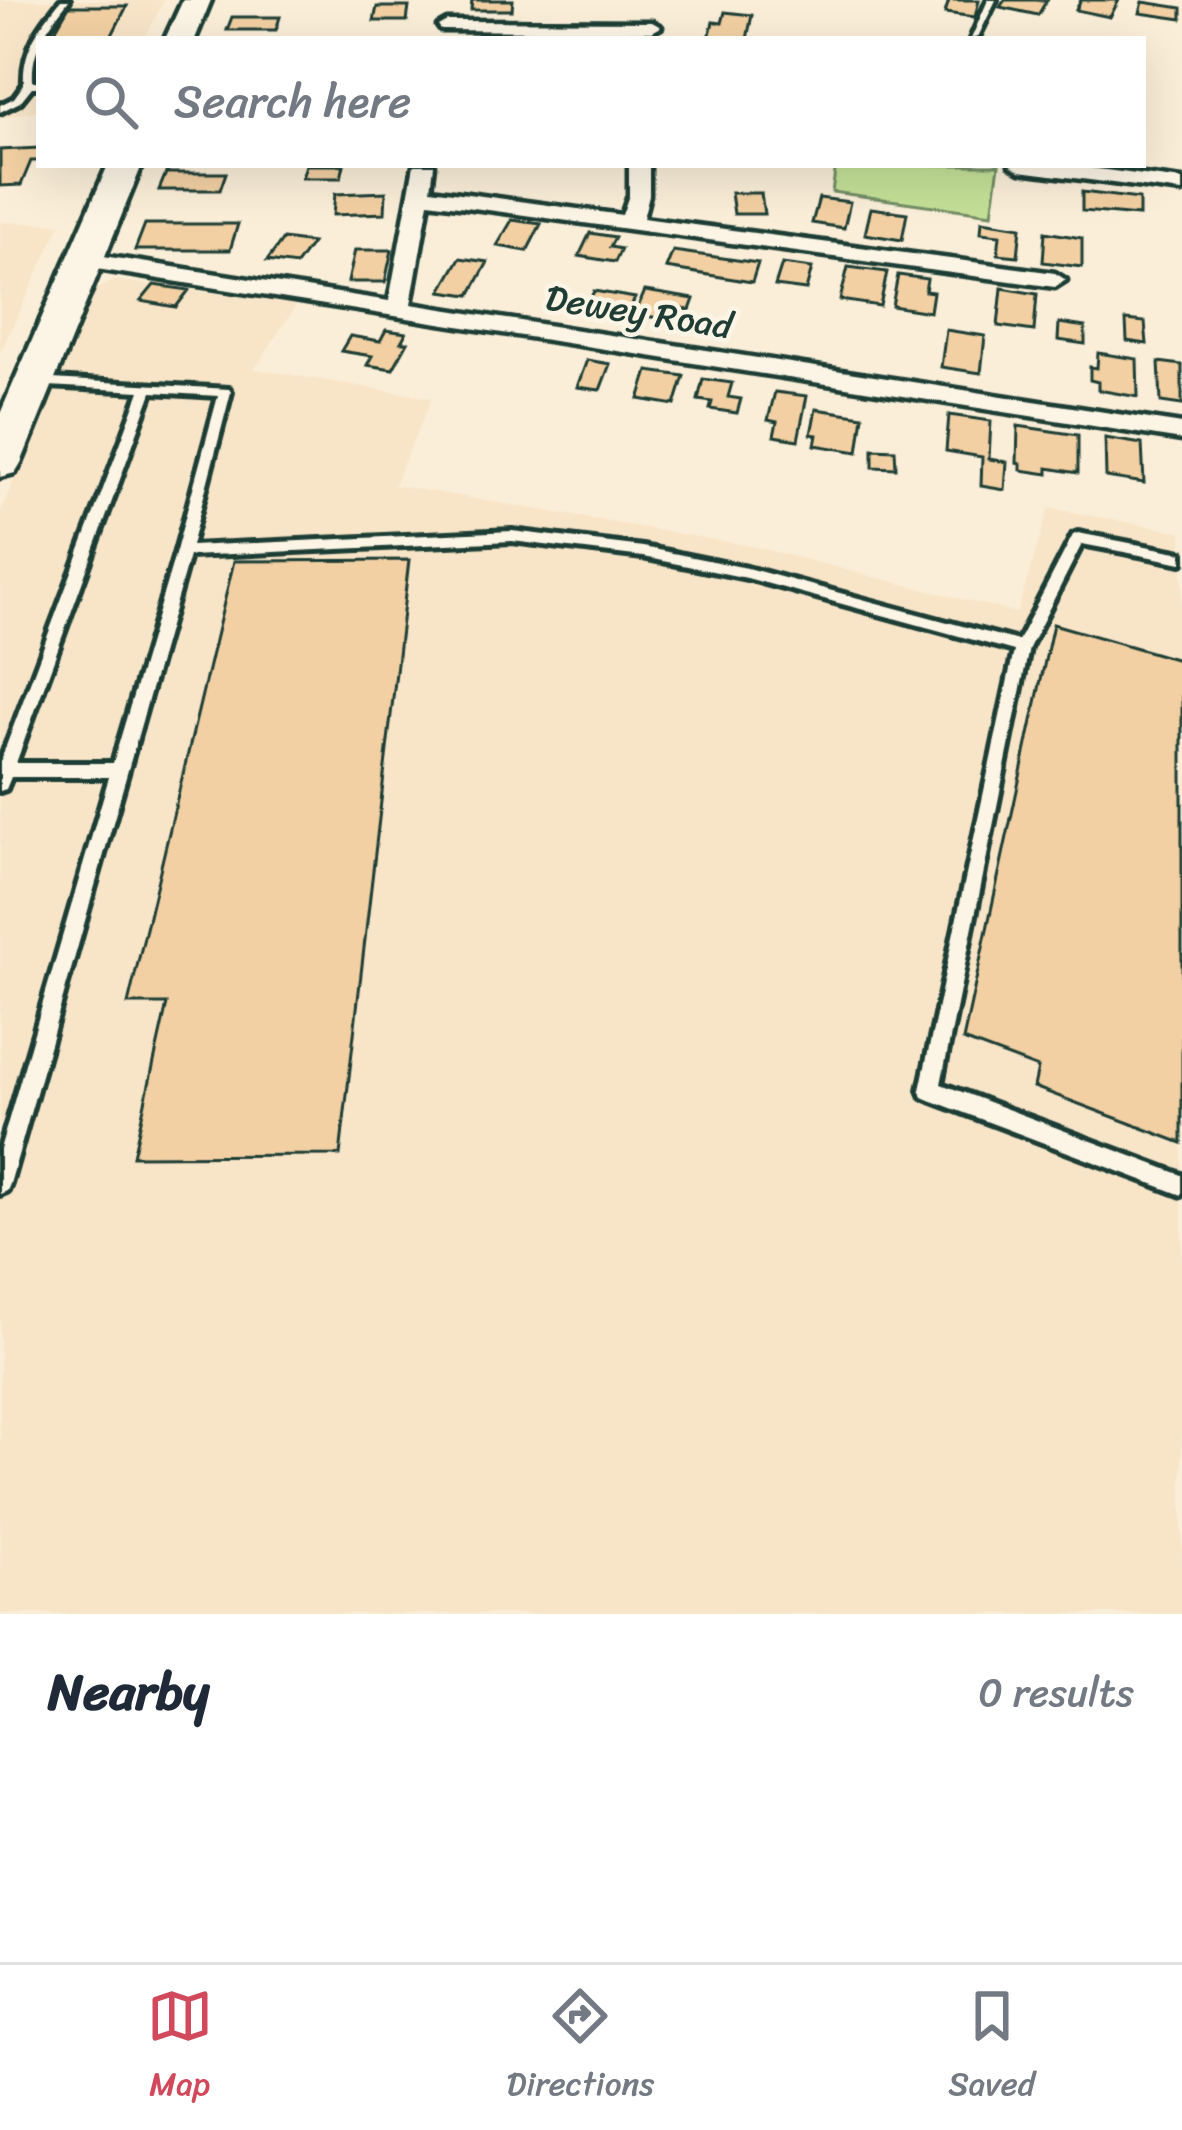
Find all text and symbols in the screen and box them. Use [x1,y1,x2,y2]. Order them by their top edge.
search box [36,36,1146,168]
text: Search here [174,62,411,142]
icon: search [78,69,144,135]
street label: Dewey Road [541,266,739,359]
text: Nearby [48,1647,209,1737]
text: 0 results [978,1658,1134,1727]
tab: Map [147,1983,213,2113]
tab: Directions [507,1983,654,2113]
tab: Saved [948,1983,1035,2113]

